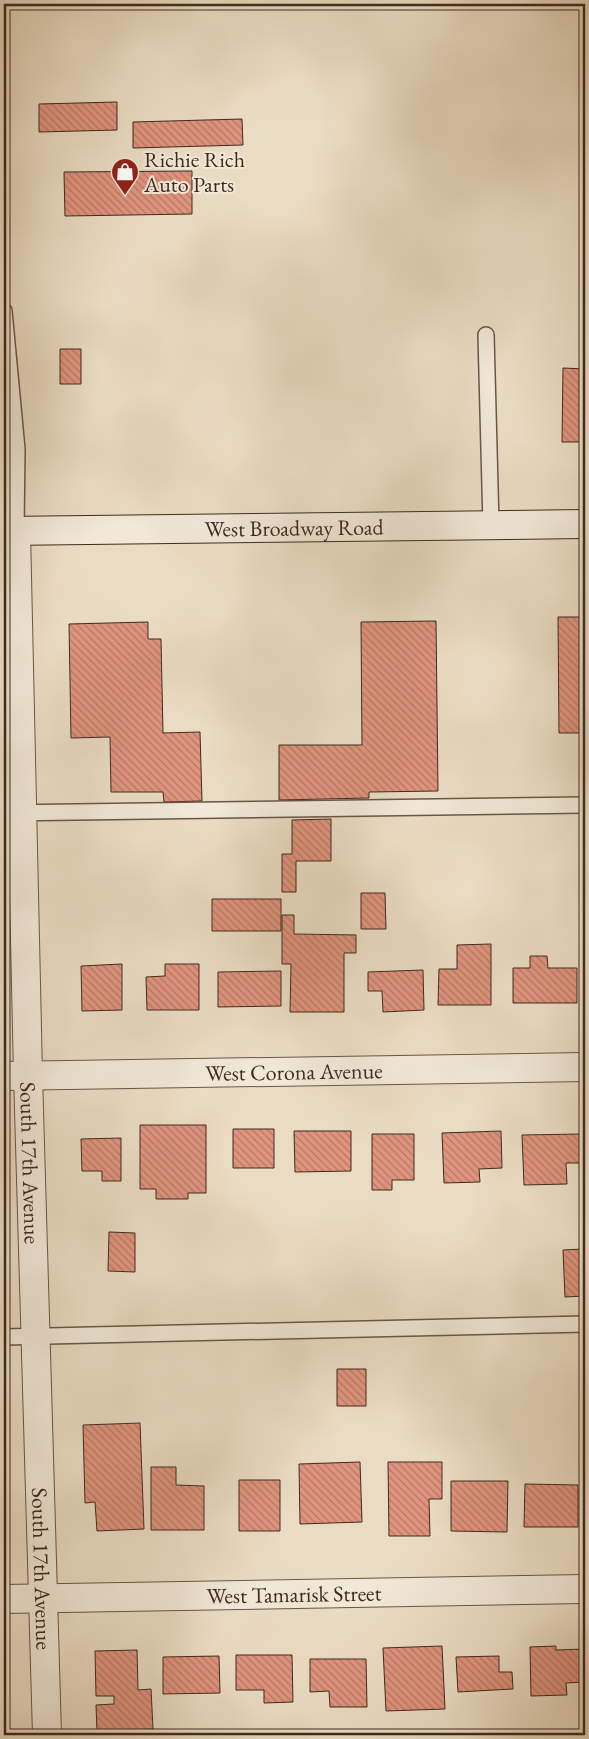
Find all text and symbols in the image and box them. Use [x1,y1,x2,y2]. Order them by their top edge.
place label: Richie Rich Auto Parts [143,145,245,199]
shop icon: Richie Rich Auto Parts [110,157,140,196]
street label: West Broadway Road [204,512,385,543]
street label: West Corona Avenue [205,1056,383,1087]
street label: South 17th Avenue [14,1081,47,1245]
street label: South 17th Avenue [25,1487,59,1651]
street label: West Tamarisk Street [206,1578,382,1610]

